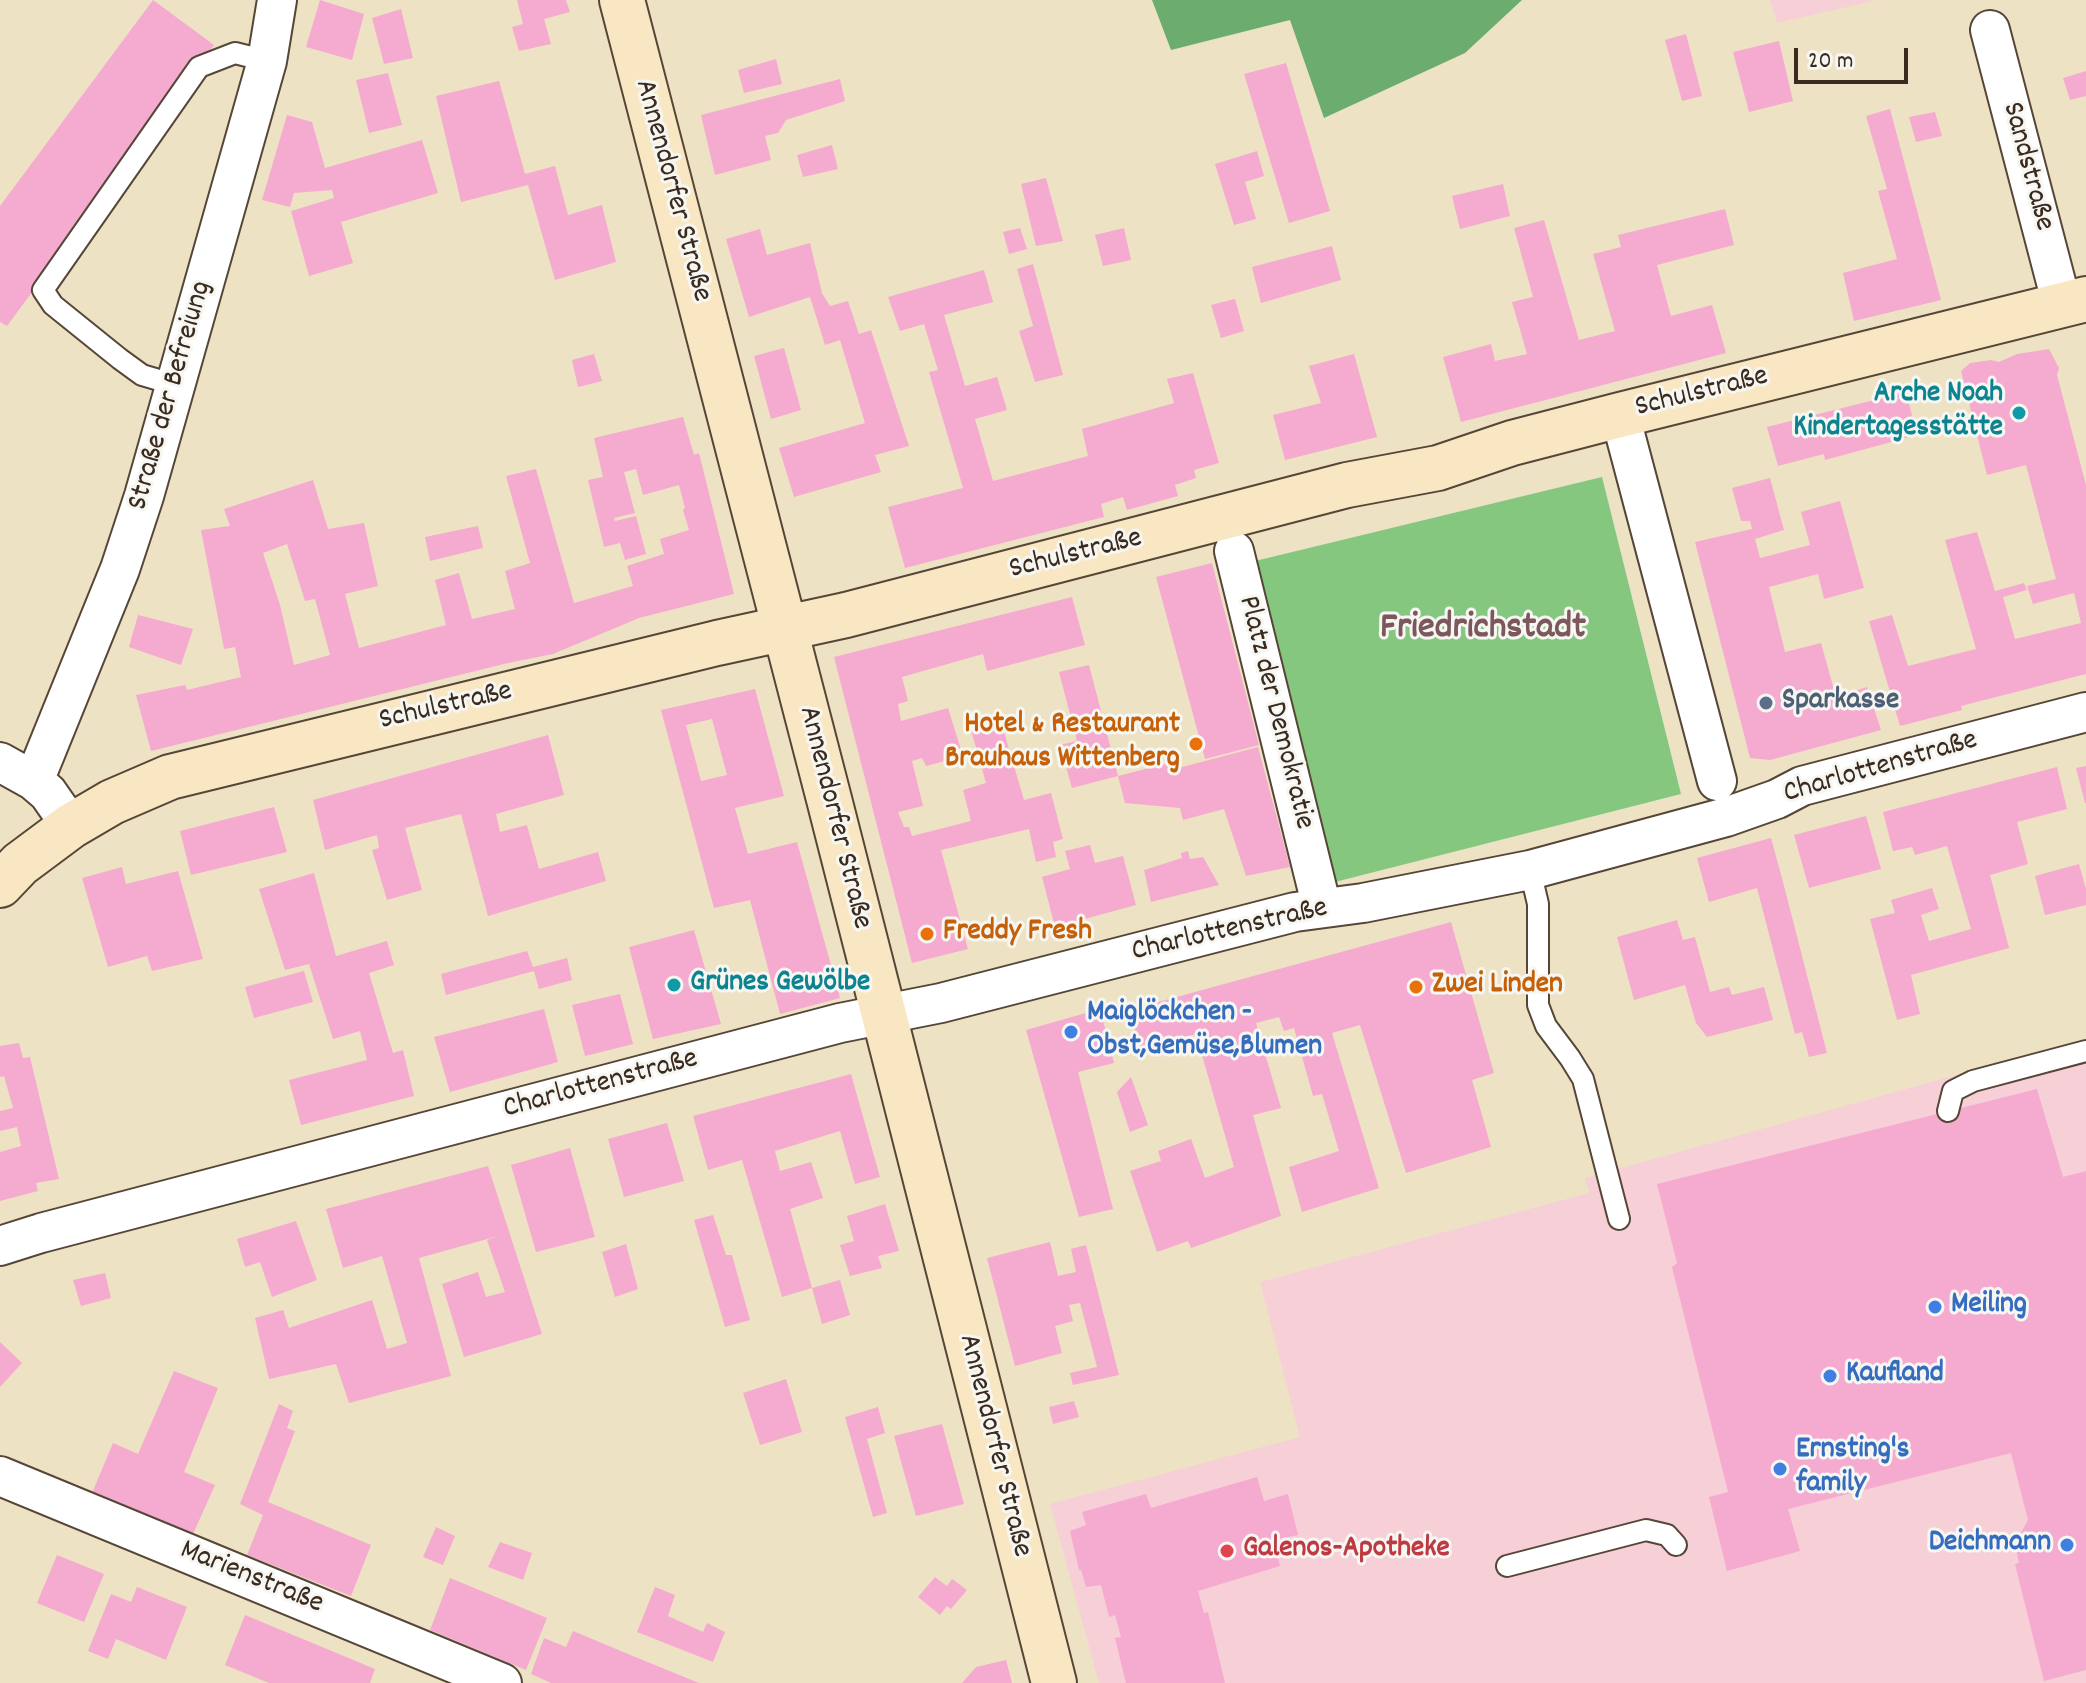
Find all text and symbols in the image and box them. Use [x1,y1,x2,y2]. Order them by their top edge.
scale bar [1798,32,1912,82]
text: 20 m [1808,45,1854,79]
street label: Annendorfer Straße [624,76,718,306]
street label: Sandstraße [1992,99,2060,235]
street label: Straße der Befreiung [122,277,222,515]
street label: Schulstraße [1632,360,1772,428]
place label: Arche Noah Kindertagesstätte [1793,378,2003,448]
marker: Arche Noah Kindertagesstätte [2010,404,2028,422]
street label: Schulstraße [1006,522,1146,590]
street label: Platz der Demokratie [1228,593,1320,833]
district label: Friedrichstadt [1380,608,1586,654]
street label: Schulstraße [376,675,516,741]
place label: Sparkasse [1782,685,1899,721]
marker: Sparkasse [1757,694,1775,712]
street label: Annendorfer Straße [788,703,878,933]
place label: Hotel & Restaurant Brauhaus Wittenberg [945,709,1180,780]
street label: Charlottenstraße [1780,724,1982,814]
marker: Hotel & Restaurant Brauhaus Wittenberg [1187,735,1205,753]
street label: Charlottenstraße [1129,892,1331,972]
place label: Freddy Fresh [943,916,1092,952]
marker: Freddy Fresh [918,925,936,943]
place label: Grünes Gewölbe [690,967,870,1003]
place label: Zwei Linden [1432,969,1563,1005]
marker: Grünes Gewölbe [665,976,683,994]
marker: Zwei Linden [1407,978,1425,996]
place label: Maiglöckchen - Obst,Gemüse,Blumen [1087,997,1322,1068]
marker: Maiglöckchen - Obst,Gemüse,Blumen [1062,1023,1080,1041]
street label: Charlottenstraße [500,1043,702,1129]
place label: Meiling [1951,1289,2027,1325]
marker: Meiling [1926,1298,1944,1316]
street label: Annendorfer Straße [948,1331,1038,1561]
place label: Kaufland [1846,1358,1944,1394]
marker: Kaufland [1821,1367,1839,1385]
place label: Ernsting's family [1796,1434,1909,1504]
marker: Ernsting's family [1771,1460,1789,1478]
place label: Deichmann [1929,1527,2051,1563]
place label: Galenos-Apotheke [1243,1533,1450,1569]
street label: Marienstraße [174,1534,328,1624]
marker: Deichmann [2058,1536,2076,1554]
marker: Galenos-Apotheke [1218,1542,1236,1560]

